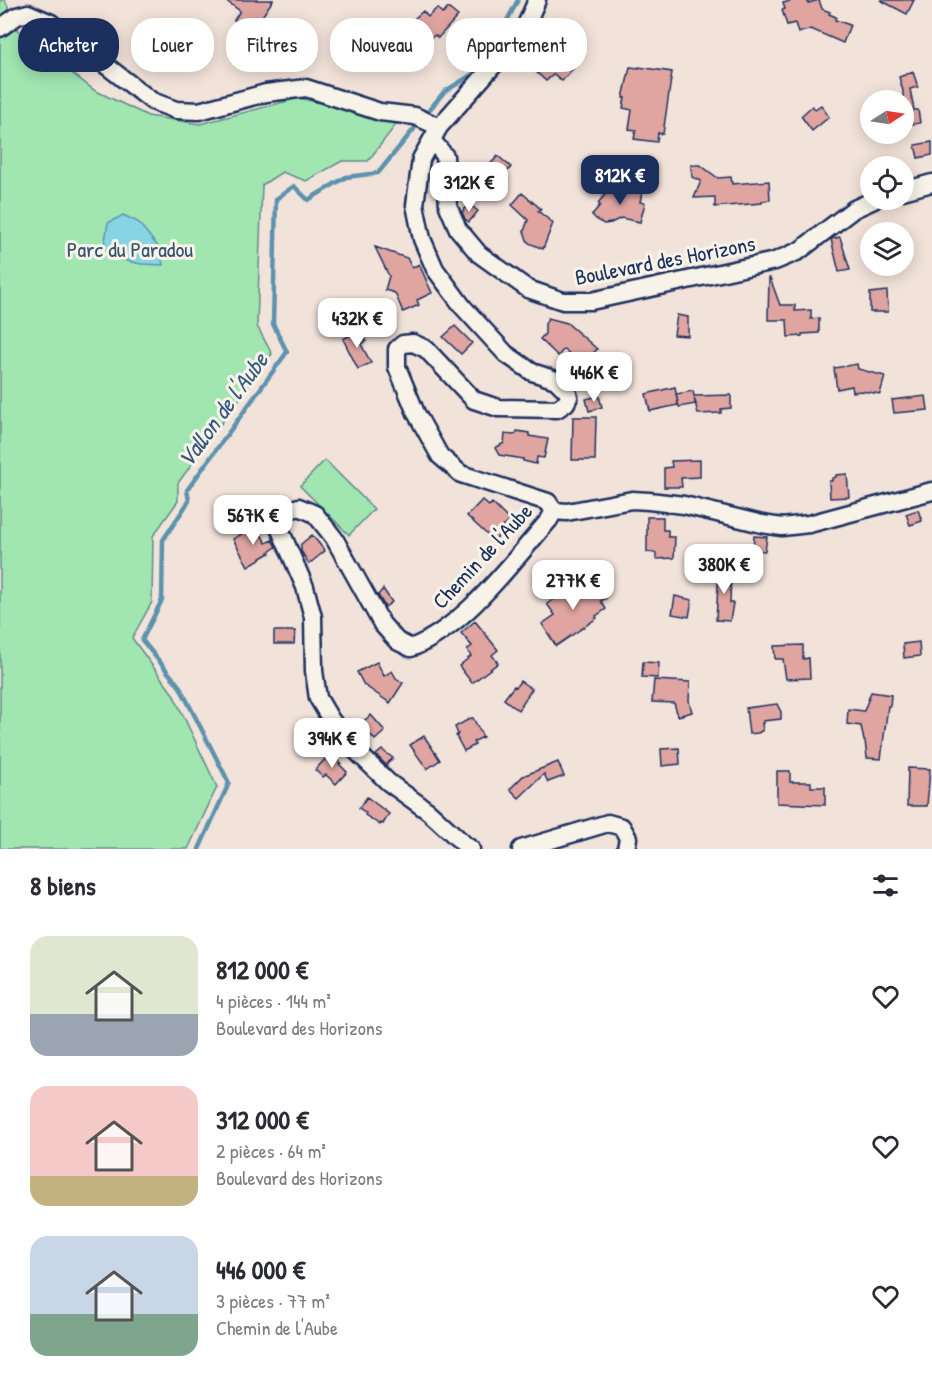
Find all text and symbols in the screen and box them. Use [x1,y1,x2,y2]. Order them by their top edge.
chip: Acheter [18,18,119,72]
chip: Louer [131,18,214,72]
chip: Filtres [226,18,318,72]
chip: Nouveau [330,18,434,72]
chip: Appartement [446,18,587,72]
north arrow [860,90,914,144]
map controls [860,90,914,276]
pin: 812K € [571,155,669,206]
button: locate [860,156,914,210]
text: 812K € [595,161,645,188]
pin: 312K € [420,162,518,213]
text: 312K € [444,168,494,195]
button: layers [860,222,914,276]
street label: Boulevard des Horizons [572,228,758,292]
park label: Parc du Paradou [67,234,193,264]
pin: 432K € [308,298,406,349]
text: 432K € [332,304,382,331]
water label: Vallon de l'Aube [170,344,276,473]
pin: 446K € [545,352,643,403]
text: 446K € [570,358,618,385]
pin: 567K € [204,495,302,546]
street label: Chemin de l'Aube [425,497,539,615]
text: 567K € [227,501,279,528]
pin: 380K € [675,544,773,595]
text: 380K € [698,550,750,577]
pin: 277K € [524,560,622,611]
text: 277K € [546,566,600,593]
pin: 394K € [283,718,381,769]
text: 394K € [308,724,356,751]
text: 8 biens [30,868,96,903]
icon: filters [869,869,902,902]
text: 812 000 € [216,952,308,987]
icon: home [78,960,150,1032]
icon: heart [869,980,902,1013]
text: 4 pièces · 144 m² [216,987,331,1014]
text: Boulevard des Horizons [216,1014,382,1041]
text: 312 000 € [216,1102,309,1137]
icon: home [78,1110,150,1182]
icon: heart [869,1130,902,1163]
text: 2 pièces · 64 m² [216,1137,326,1164]
text: Boulevard des Horizons [216,1164,382,1191]
text: 446 000 € [216,1252,305,1287]
icon: home [78,1260,150,1332]
icon: heart [869,1280,902,1313]
text: 3 pièces · 77 m² [216,1287,330,1314]
text: Chemin de l'Aube [216,1314,338,1341]

